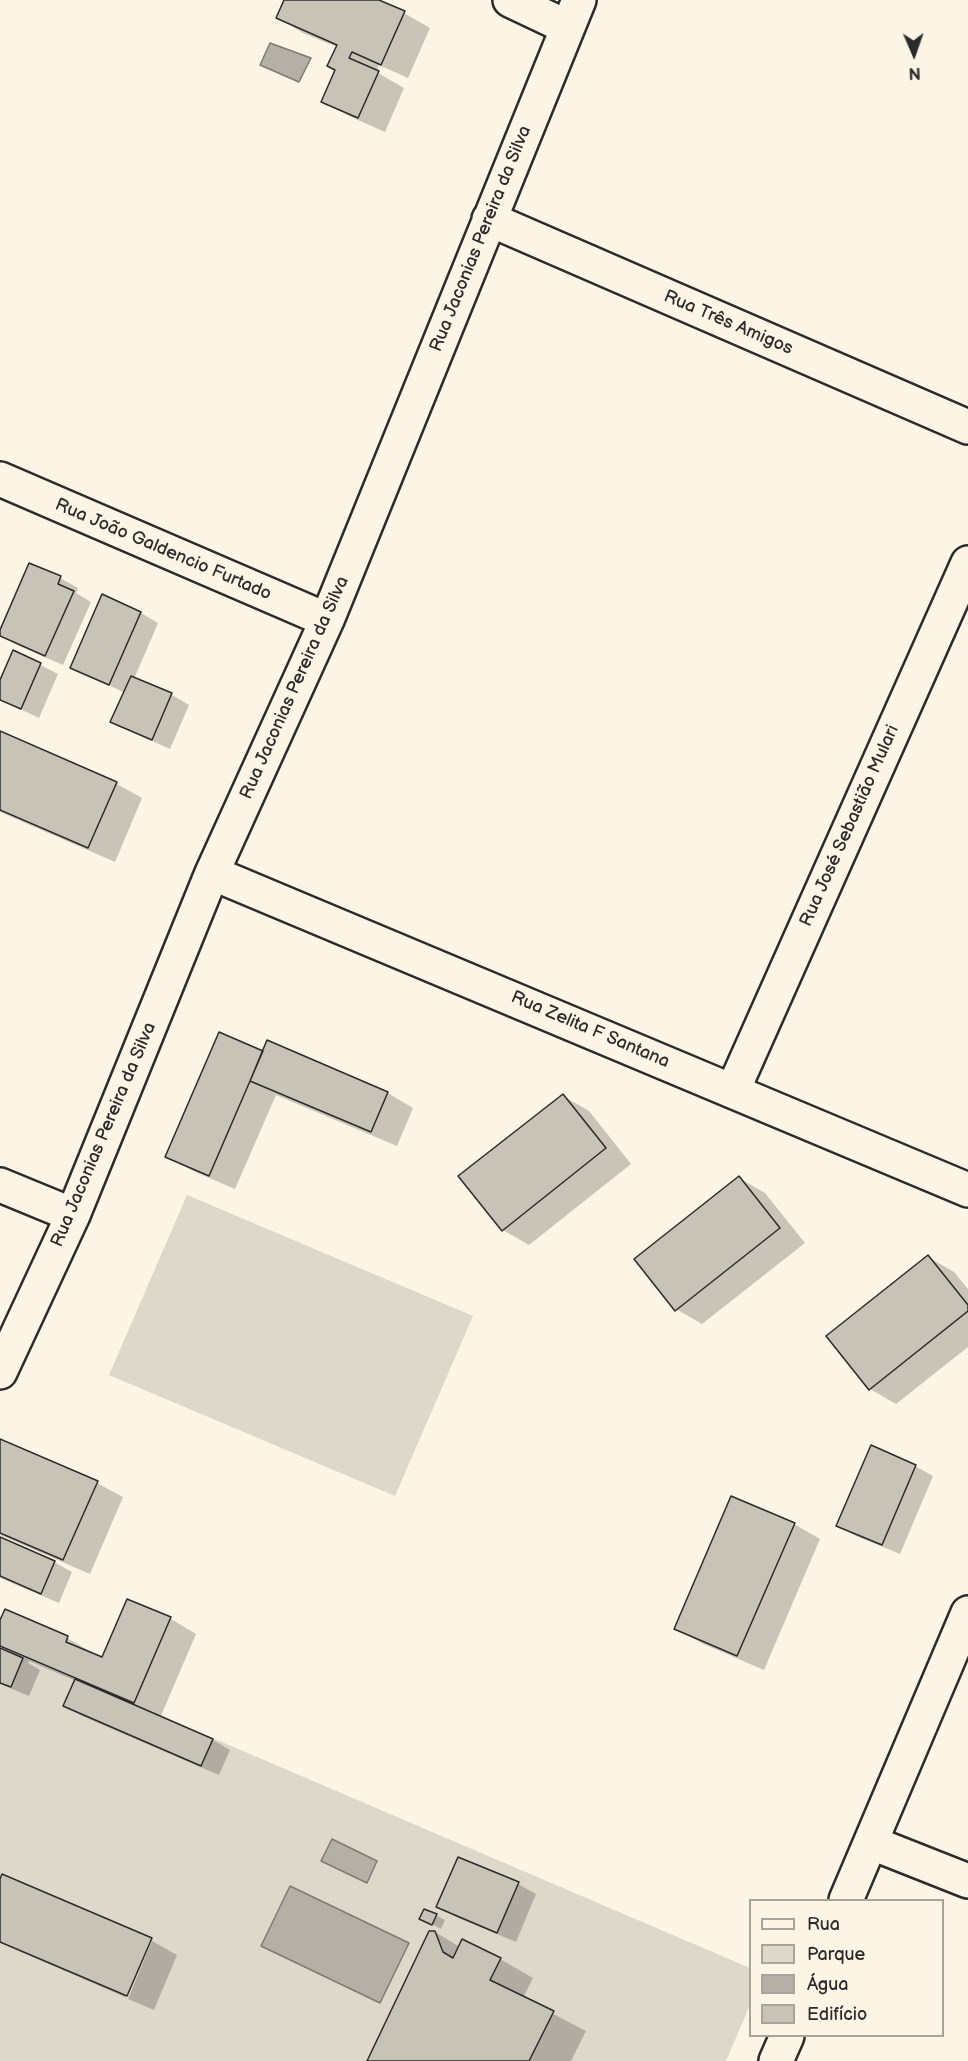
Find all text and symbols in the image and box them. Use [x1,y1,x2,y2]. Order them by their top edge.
north arrow [884,24,944,84]
text: N [908,63,921,82]
street label: Rua Jaconias Pereira da Silva [426,123,536,355]
street label: Rua Três Amigos [660,286,796,360]
street label: Rua João Galdencio Furtado [52,495,274,605]
street label: Rua Jaconias Pereira da Silva [236,573,354,803]
street label: Rua José Sebastião Mulari [796,722,904,930]
street label: Rua Zelita F Santana [507,987,673,1073]
street label: Rua Jaconias Pereira da Silva [47,1019,161,1251]
legend [749,1899,944,2037]
text: Rua [807,1914,840,1935]
text: Parque [807,1944,865,1965]
text: Água [807,1974,848,1995]
text: Edifício [807,2004,867,2025]

